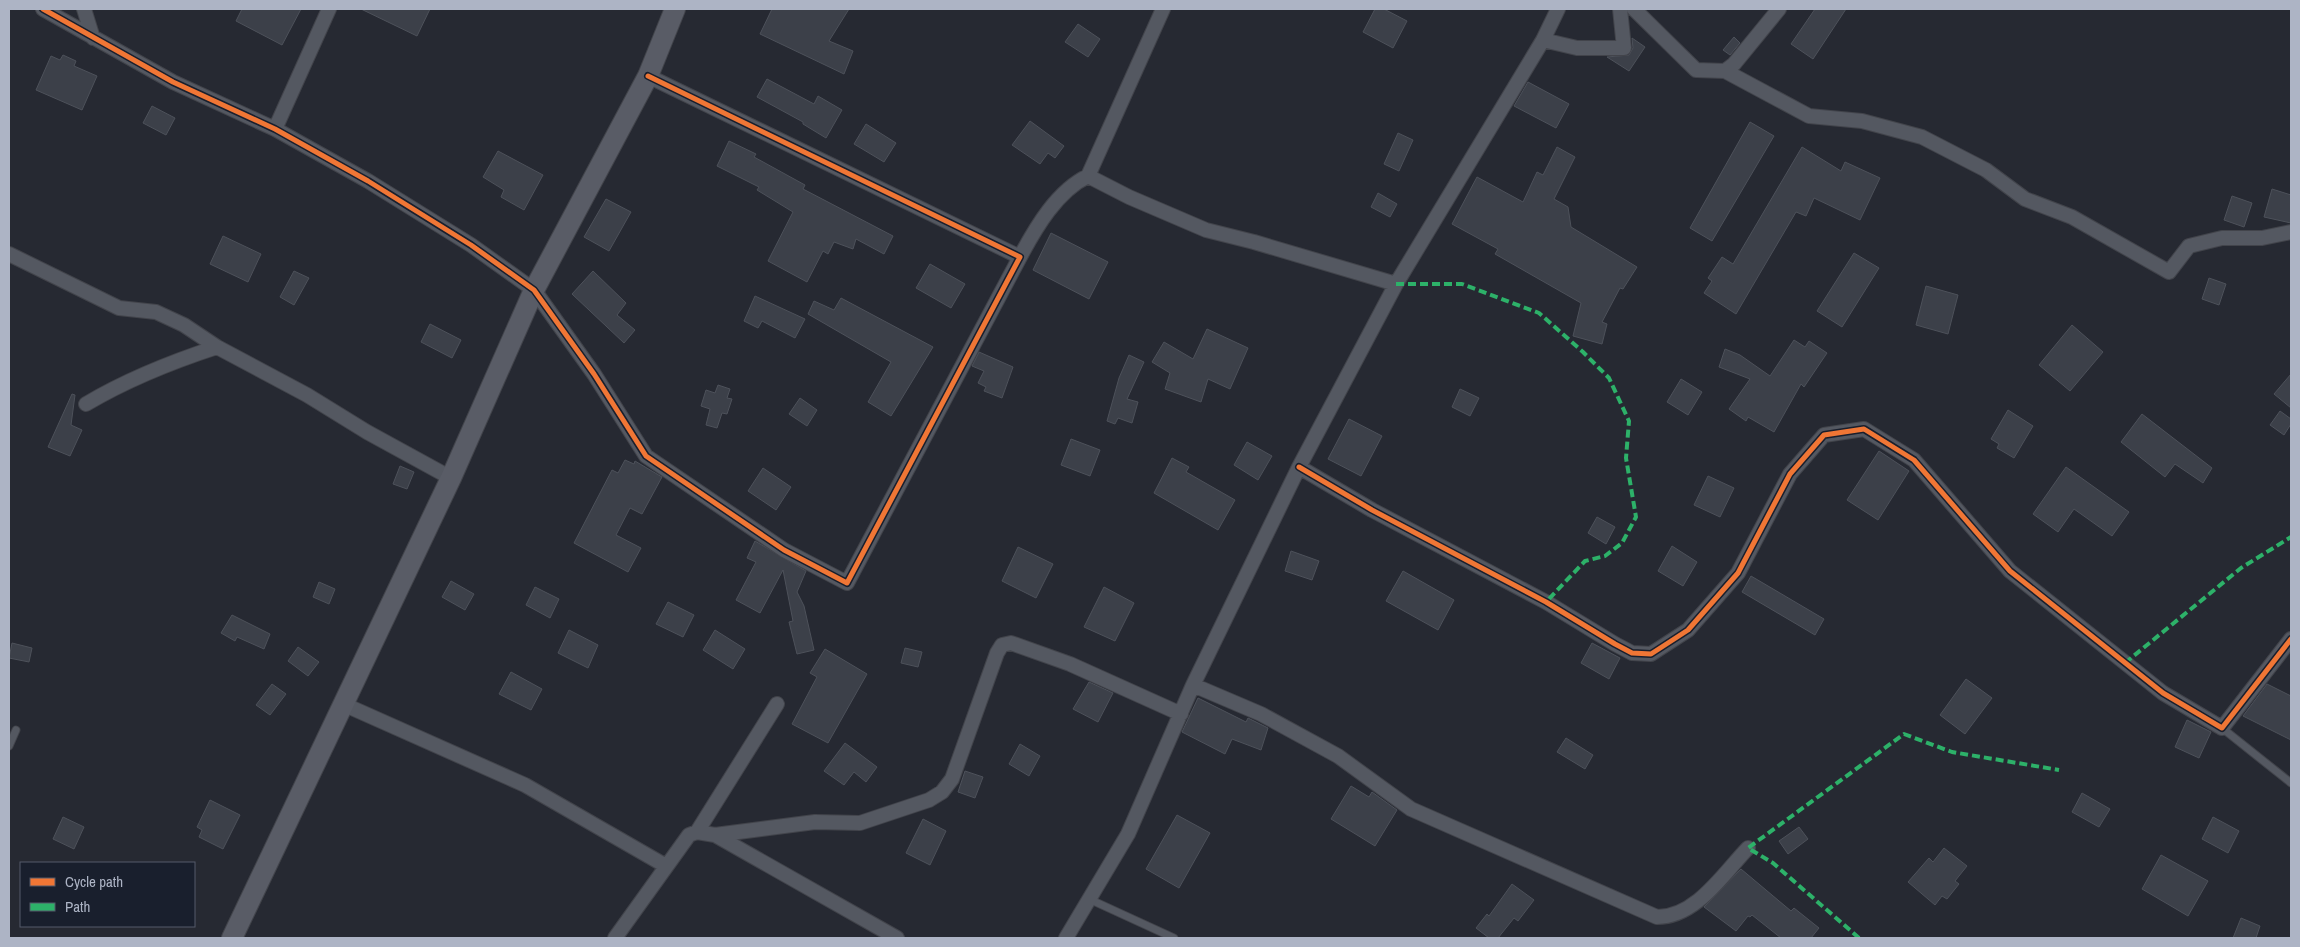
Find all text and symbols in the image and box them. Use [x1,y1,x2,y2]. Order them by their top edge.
legend [20,862,195,927]
text: Cycle path [65,871,123,892]
text: Path [65,896,90,917]

